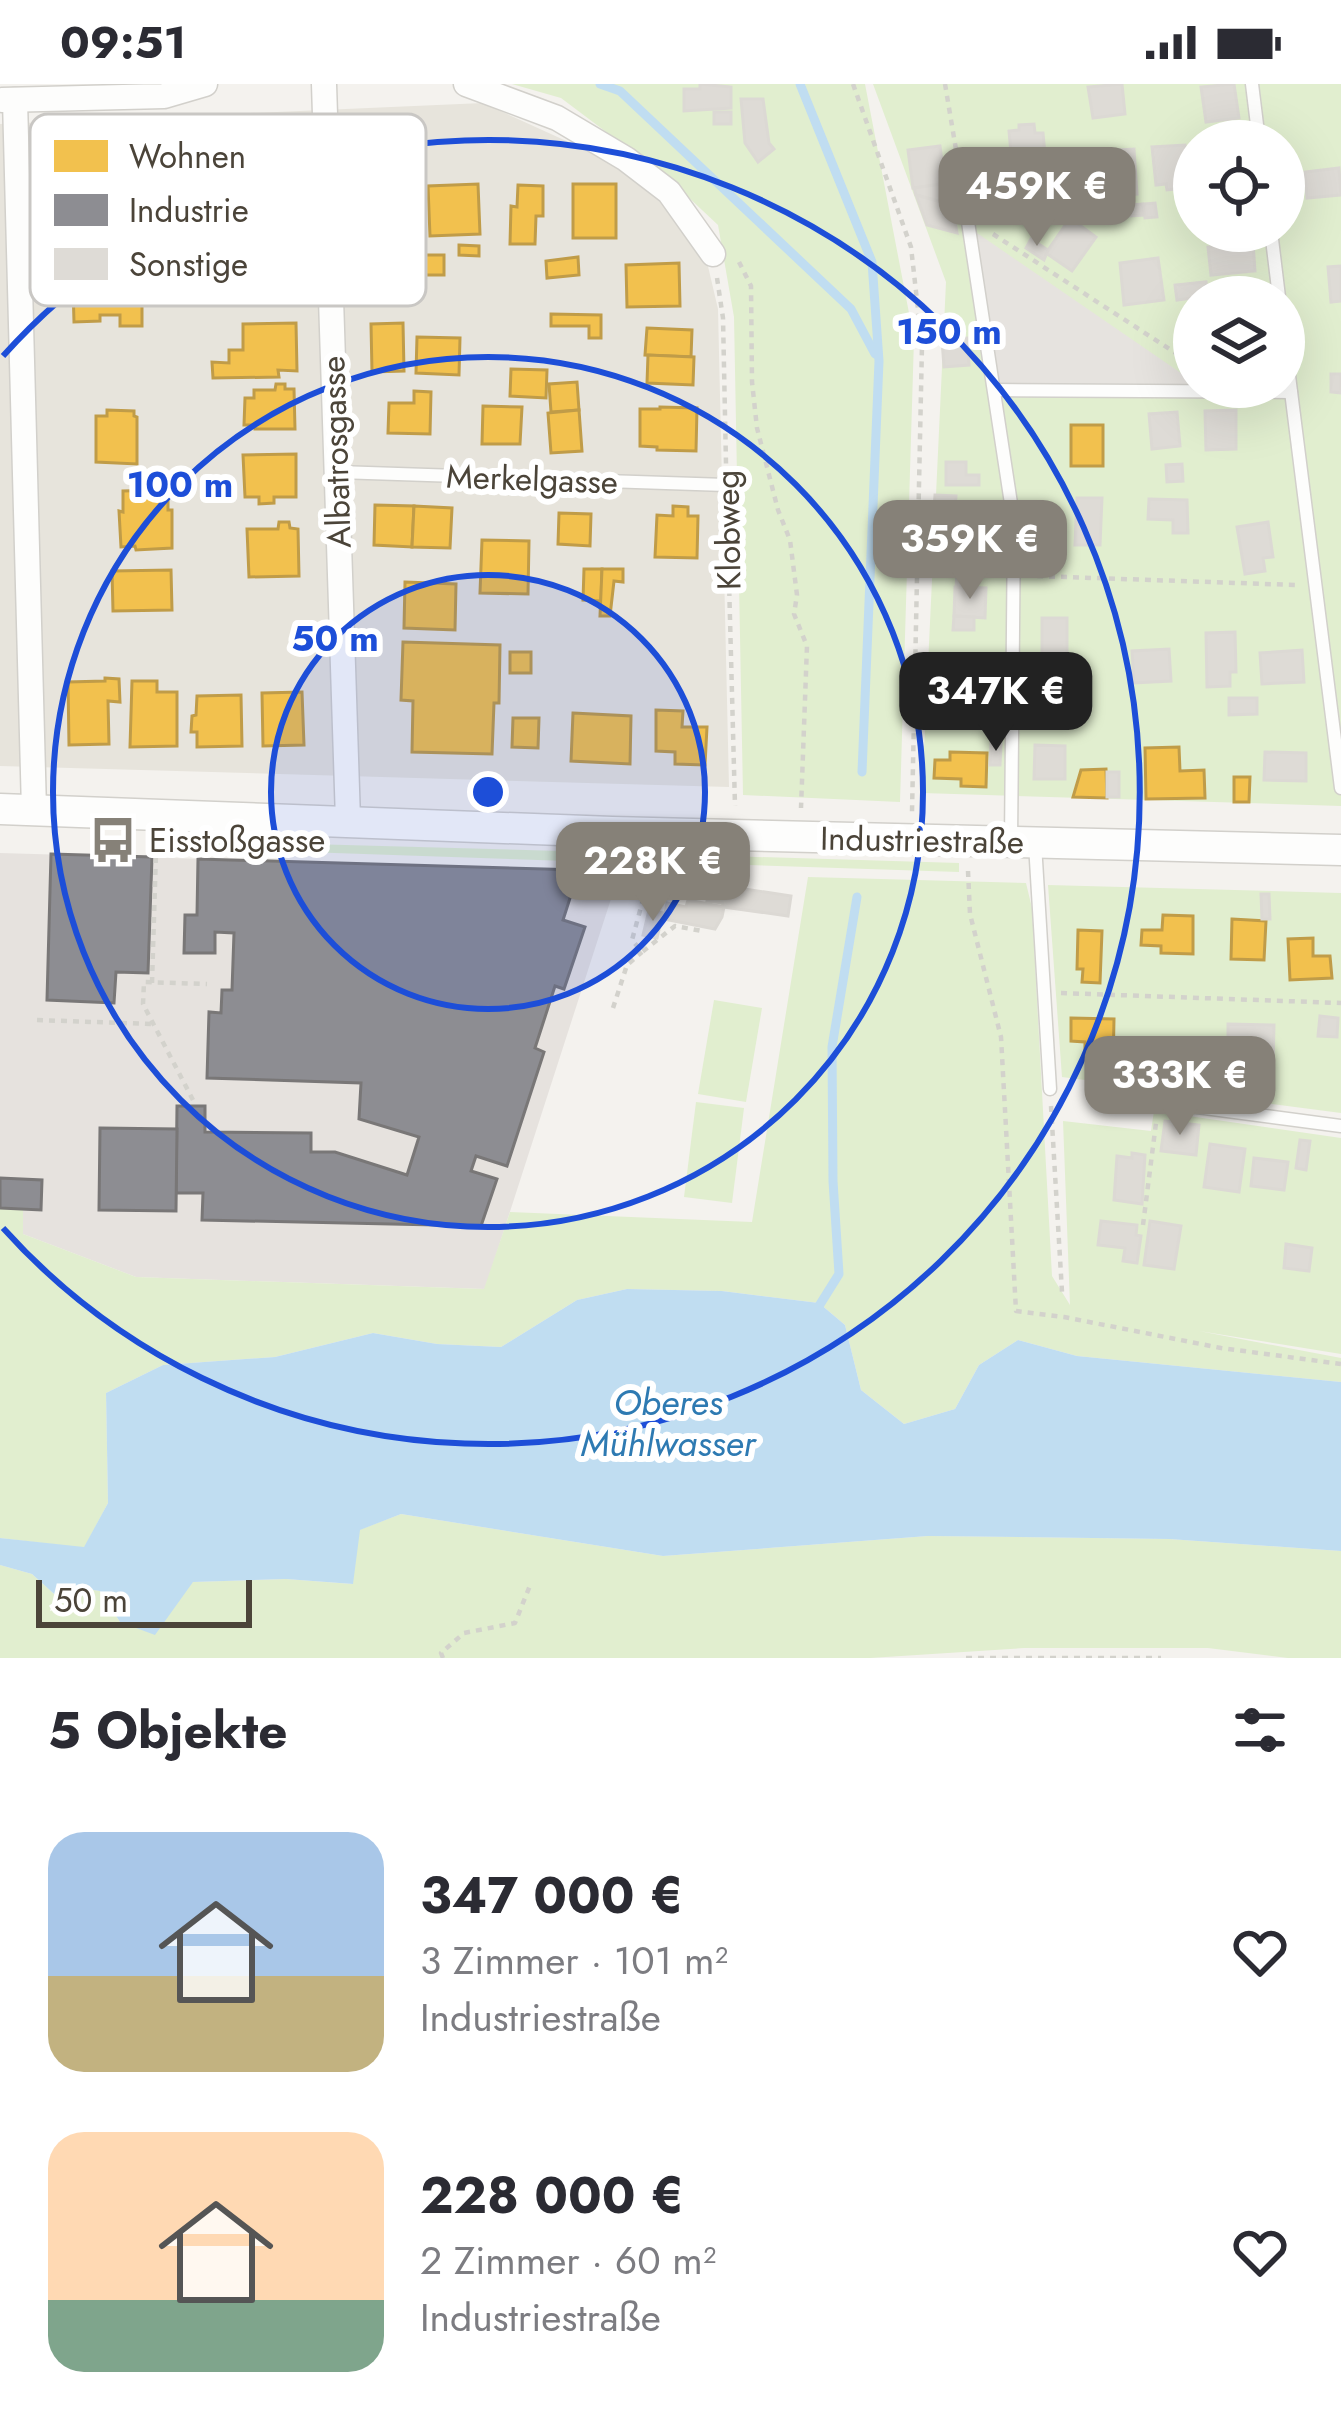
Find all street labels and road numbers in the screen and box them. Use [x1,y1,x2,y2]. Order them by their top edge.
street label: Albatrosgasse [309,355,363,549]
street label: Merkelgasse [445,453,619,505]
street label: Klobweg [703,469,753,591]
street label: Industriestraße [820,815,1024,865]

